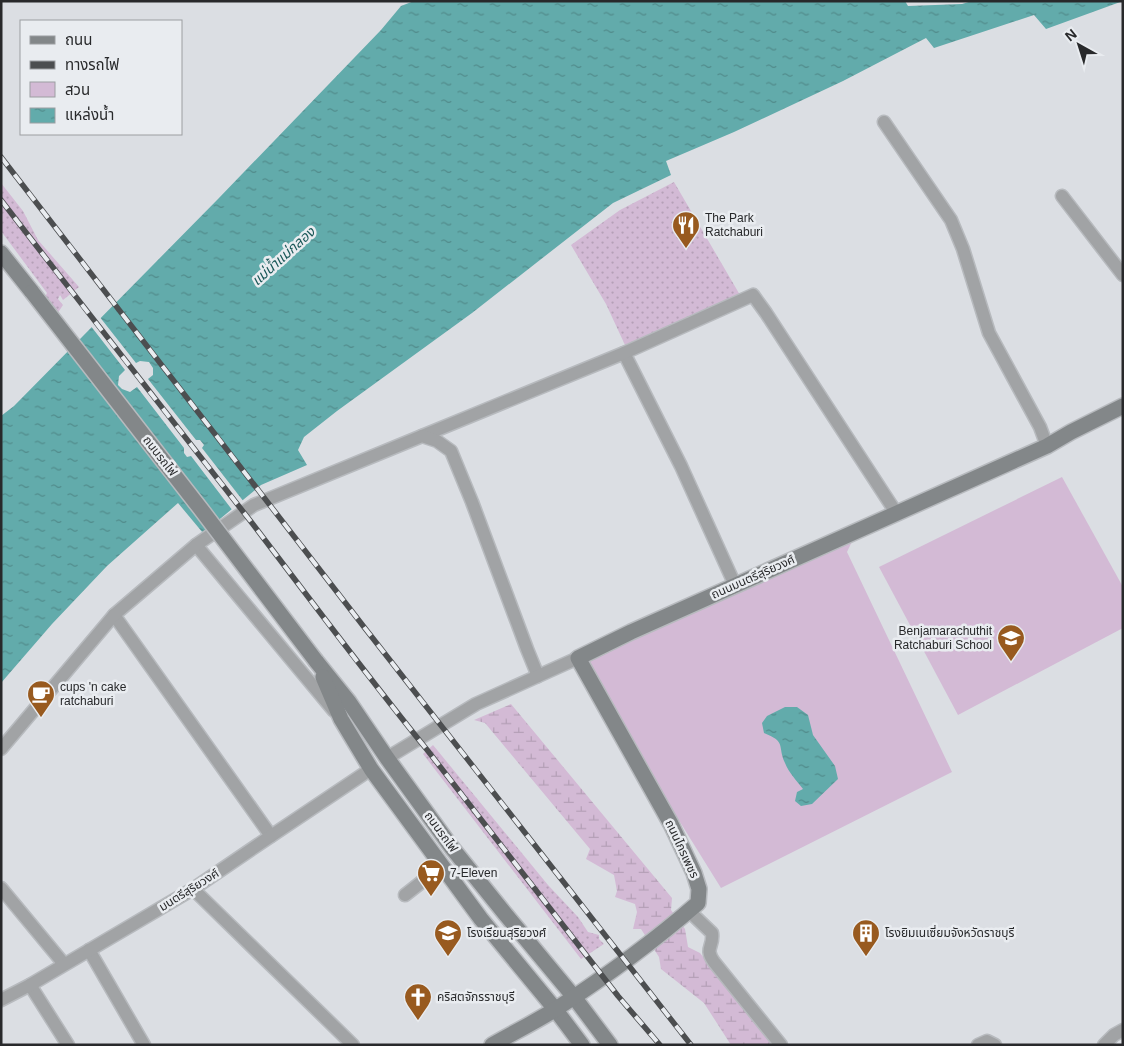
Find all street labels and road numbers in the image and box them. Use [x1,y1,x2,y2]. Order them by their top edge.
street label: ถนนรถไฟ [140,433,180,479]
street label: ถนนมนตรีสุริยวงศ์ [709,552,797,602]
street label: ถนนรถไฟ [422,809,460,855]
street label: ถนนไกรเพชร [662,818,702,881]
street label: มนตรีสุริยวงศ์ [156,866,222,914]

